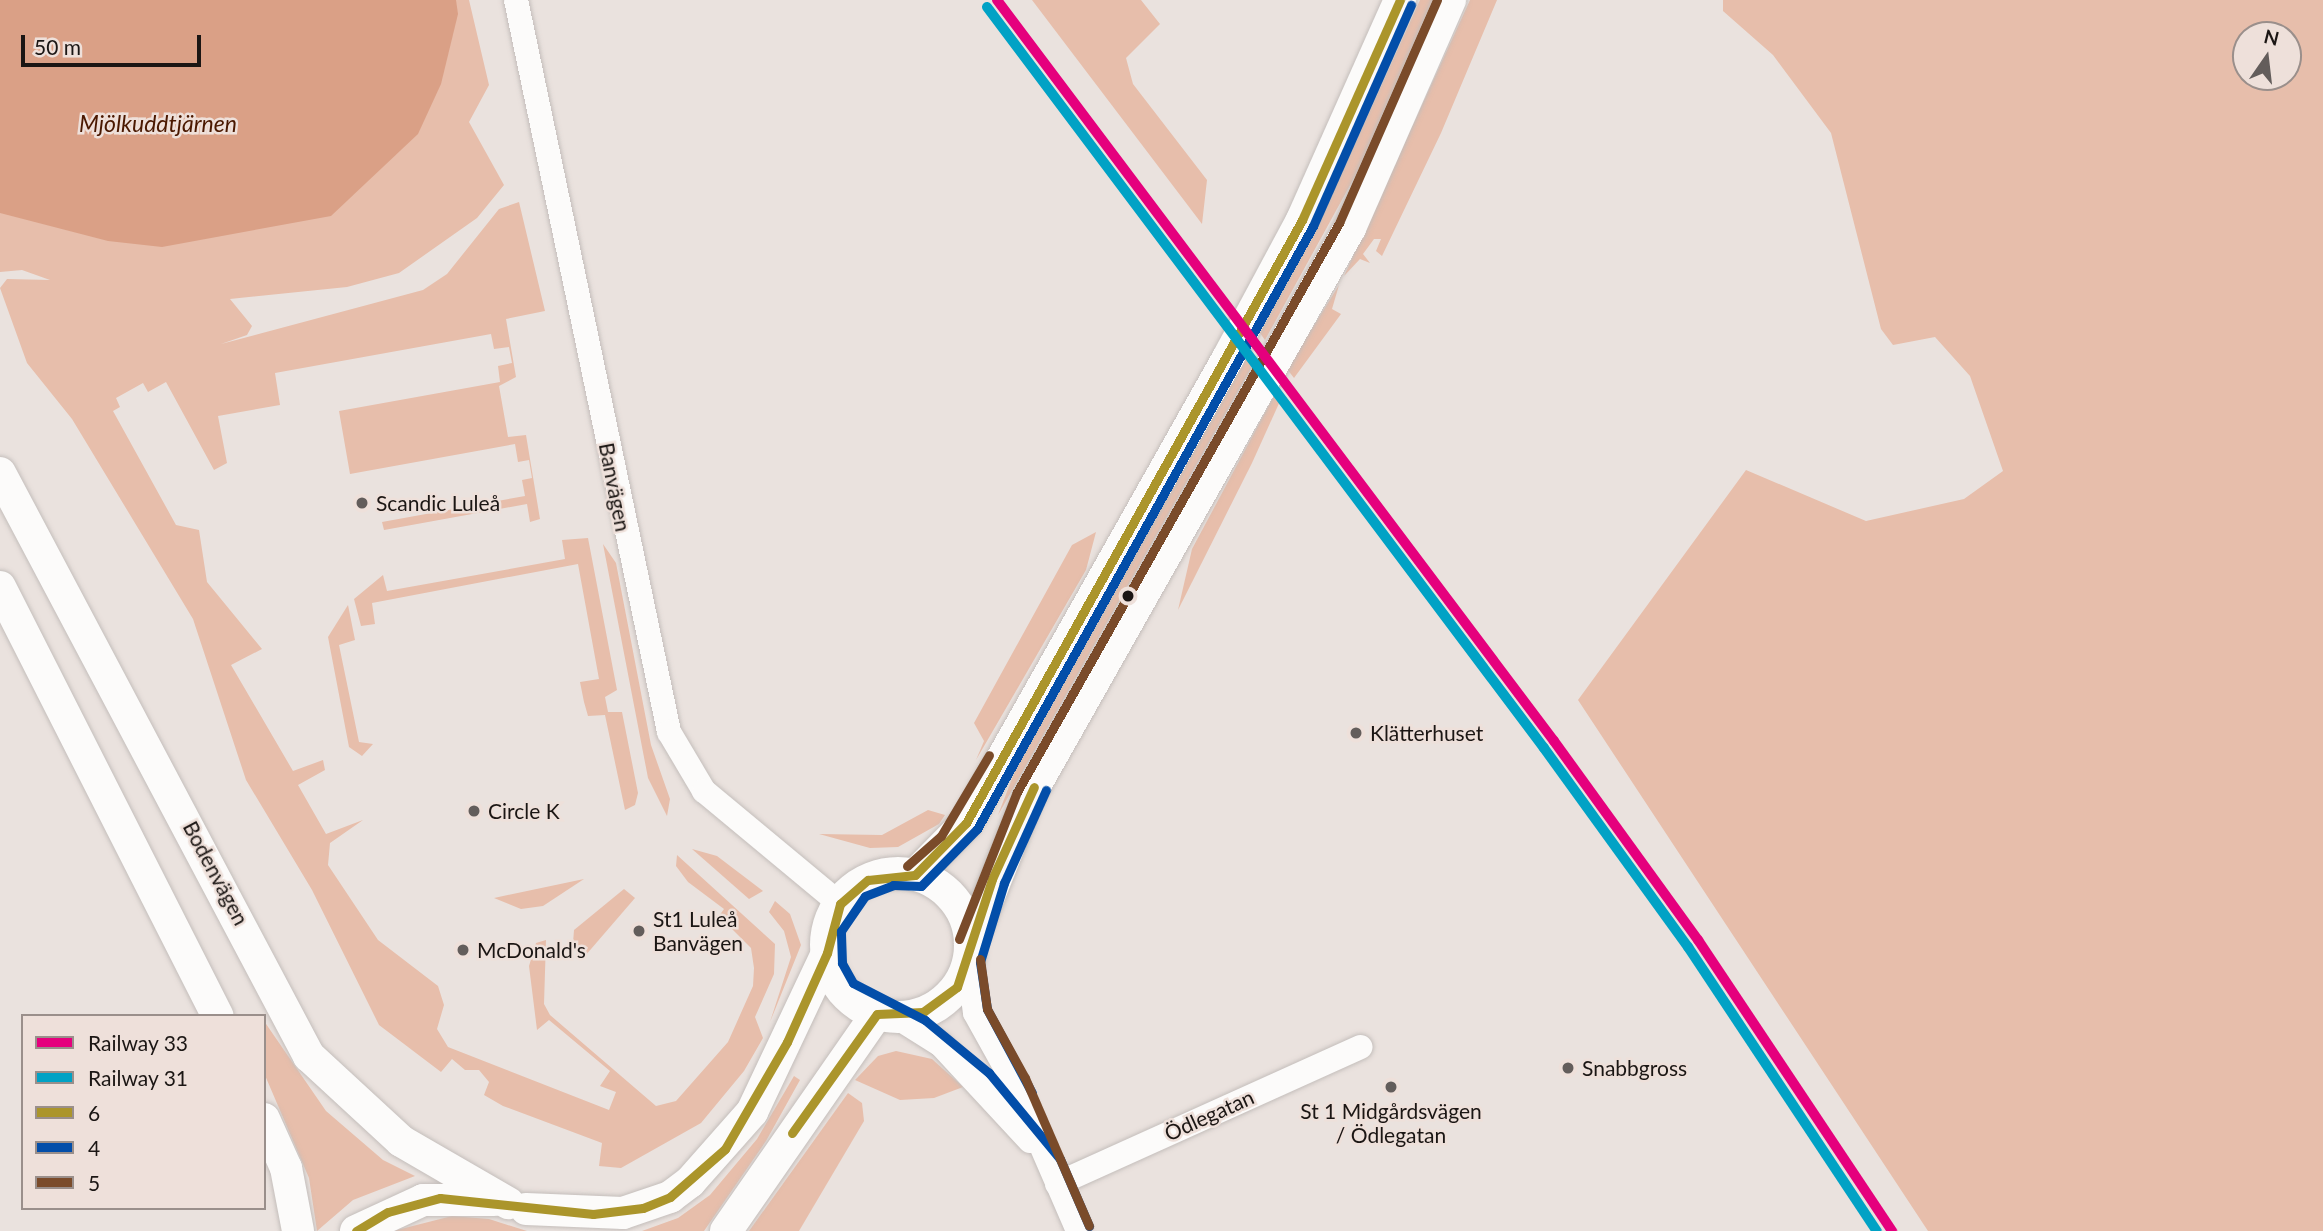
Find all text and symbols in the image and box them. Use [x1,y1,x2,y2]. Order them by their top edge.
scale bar [24,21,205,65]
north arrow [2232,21,2302,91]
text: N [2262,24,2282,50]
text: 50 m [34,34,81,59]
water label: Mjölkuddtjärnen [79,109,237,137]
street label: Banvägen [594,440,636,534]
place label: Scandic Luleå [376,490,500,516]
marker: Scandic Luleå [354,495,370,511]
unlabelled marker [1121,589,1135,603]
place label: Klätterhuset [1370,720,1483,746]
marker: Klätterhuset [1348,725,1364,741]
place label: Circle K [488,798,560,824]
marker: Circle K [466,803,482,819]
street label: Bodenvägen [178,817,254,929]
place label: St1 Luleå Banvägen [653,906,743,956]
marker: St1 Luleå Banvägen [631,923,647,939]
place label: McDonald's [477,937,586,963]
marker: McDonald's [455,942,471,958]
legend [21,1014,266,1210]
text: Railway 33 [88,1030,188,1055]
place label: Snabbgross [1582,1055,1687,1081]
marker: Snabbgross [1560,1060,1576,1076]
text: Railway 31 [88,1065,188,1090]
marker: St 1 Midgårdsvägen / Ödlegatan [1383,1079,1399,1095]
street label: Ödlegatan [1160,1084,1258,1146]
place label: St 1 Midgårdsvägen / Ödlegatan [1300,1098,1482,1148]
text: 6 [88,1100,100,1125]
text: 4 [88,1135,100,1160]
text: 5 [88,1170,100,1195]

